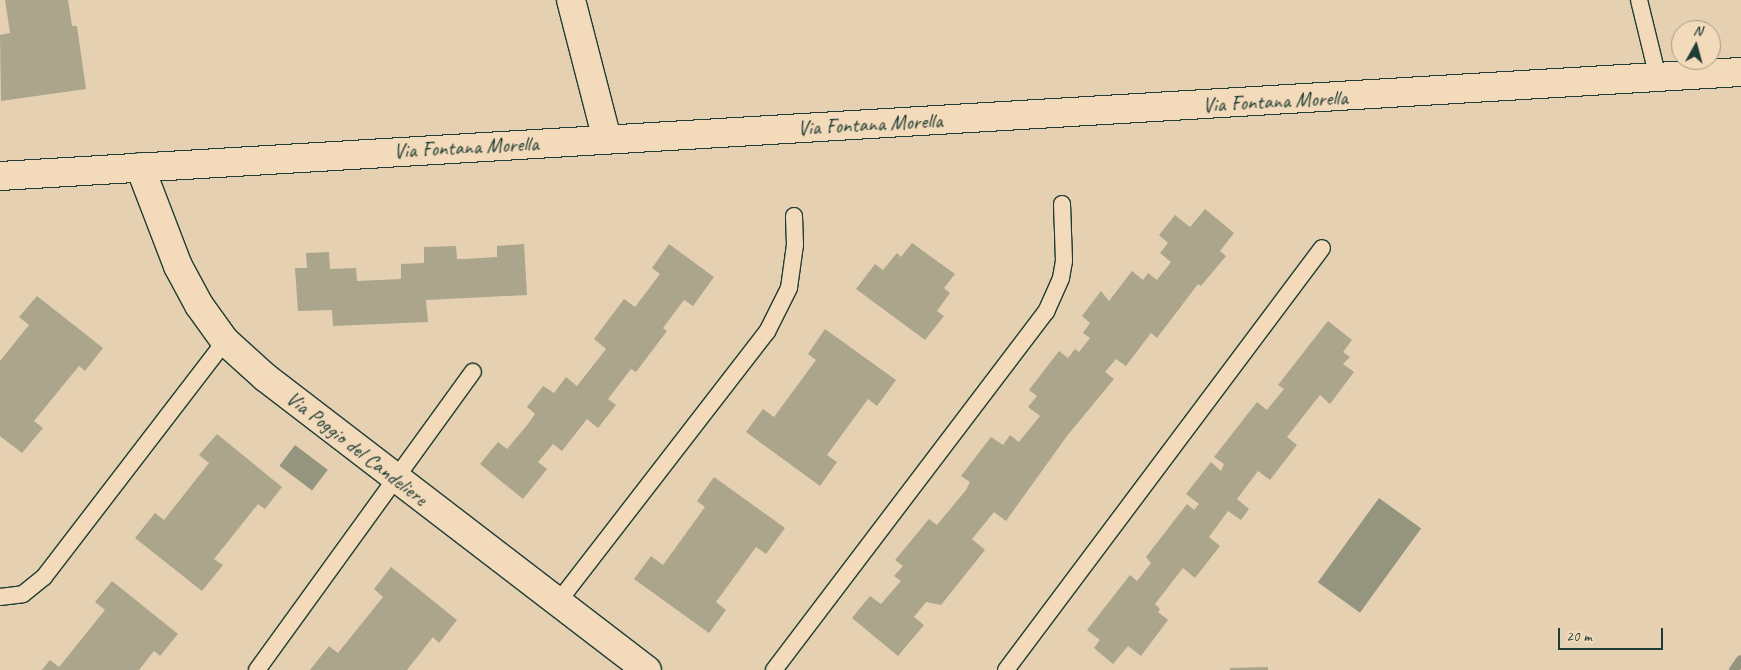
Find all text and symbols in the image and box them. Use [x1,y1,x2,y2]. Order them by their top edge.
north arrow [1671,20,1721,70]
text: N [1692,22,1703,40]
street label: Via Fontana Morella [1202,85,1348,117]
street label: Via Fontana Morella [797,108,943,140]
street label: Via Fontana Morella [393,131,539,163]
street label: Via Poggio del Candeliere [282,385,432,511]
scale bar [1561,618,1666,650]
text: 20 m [1566,627,1592,646]

